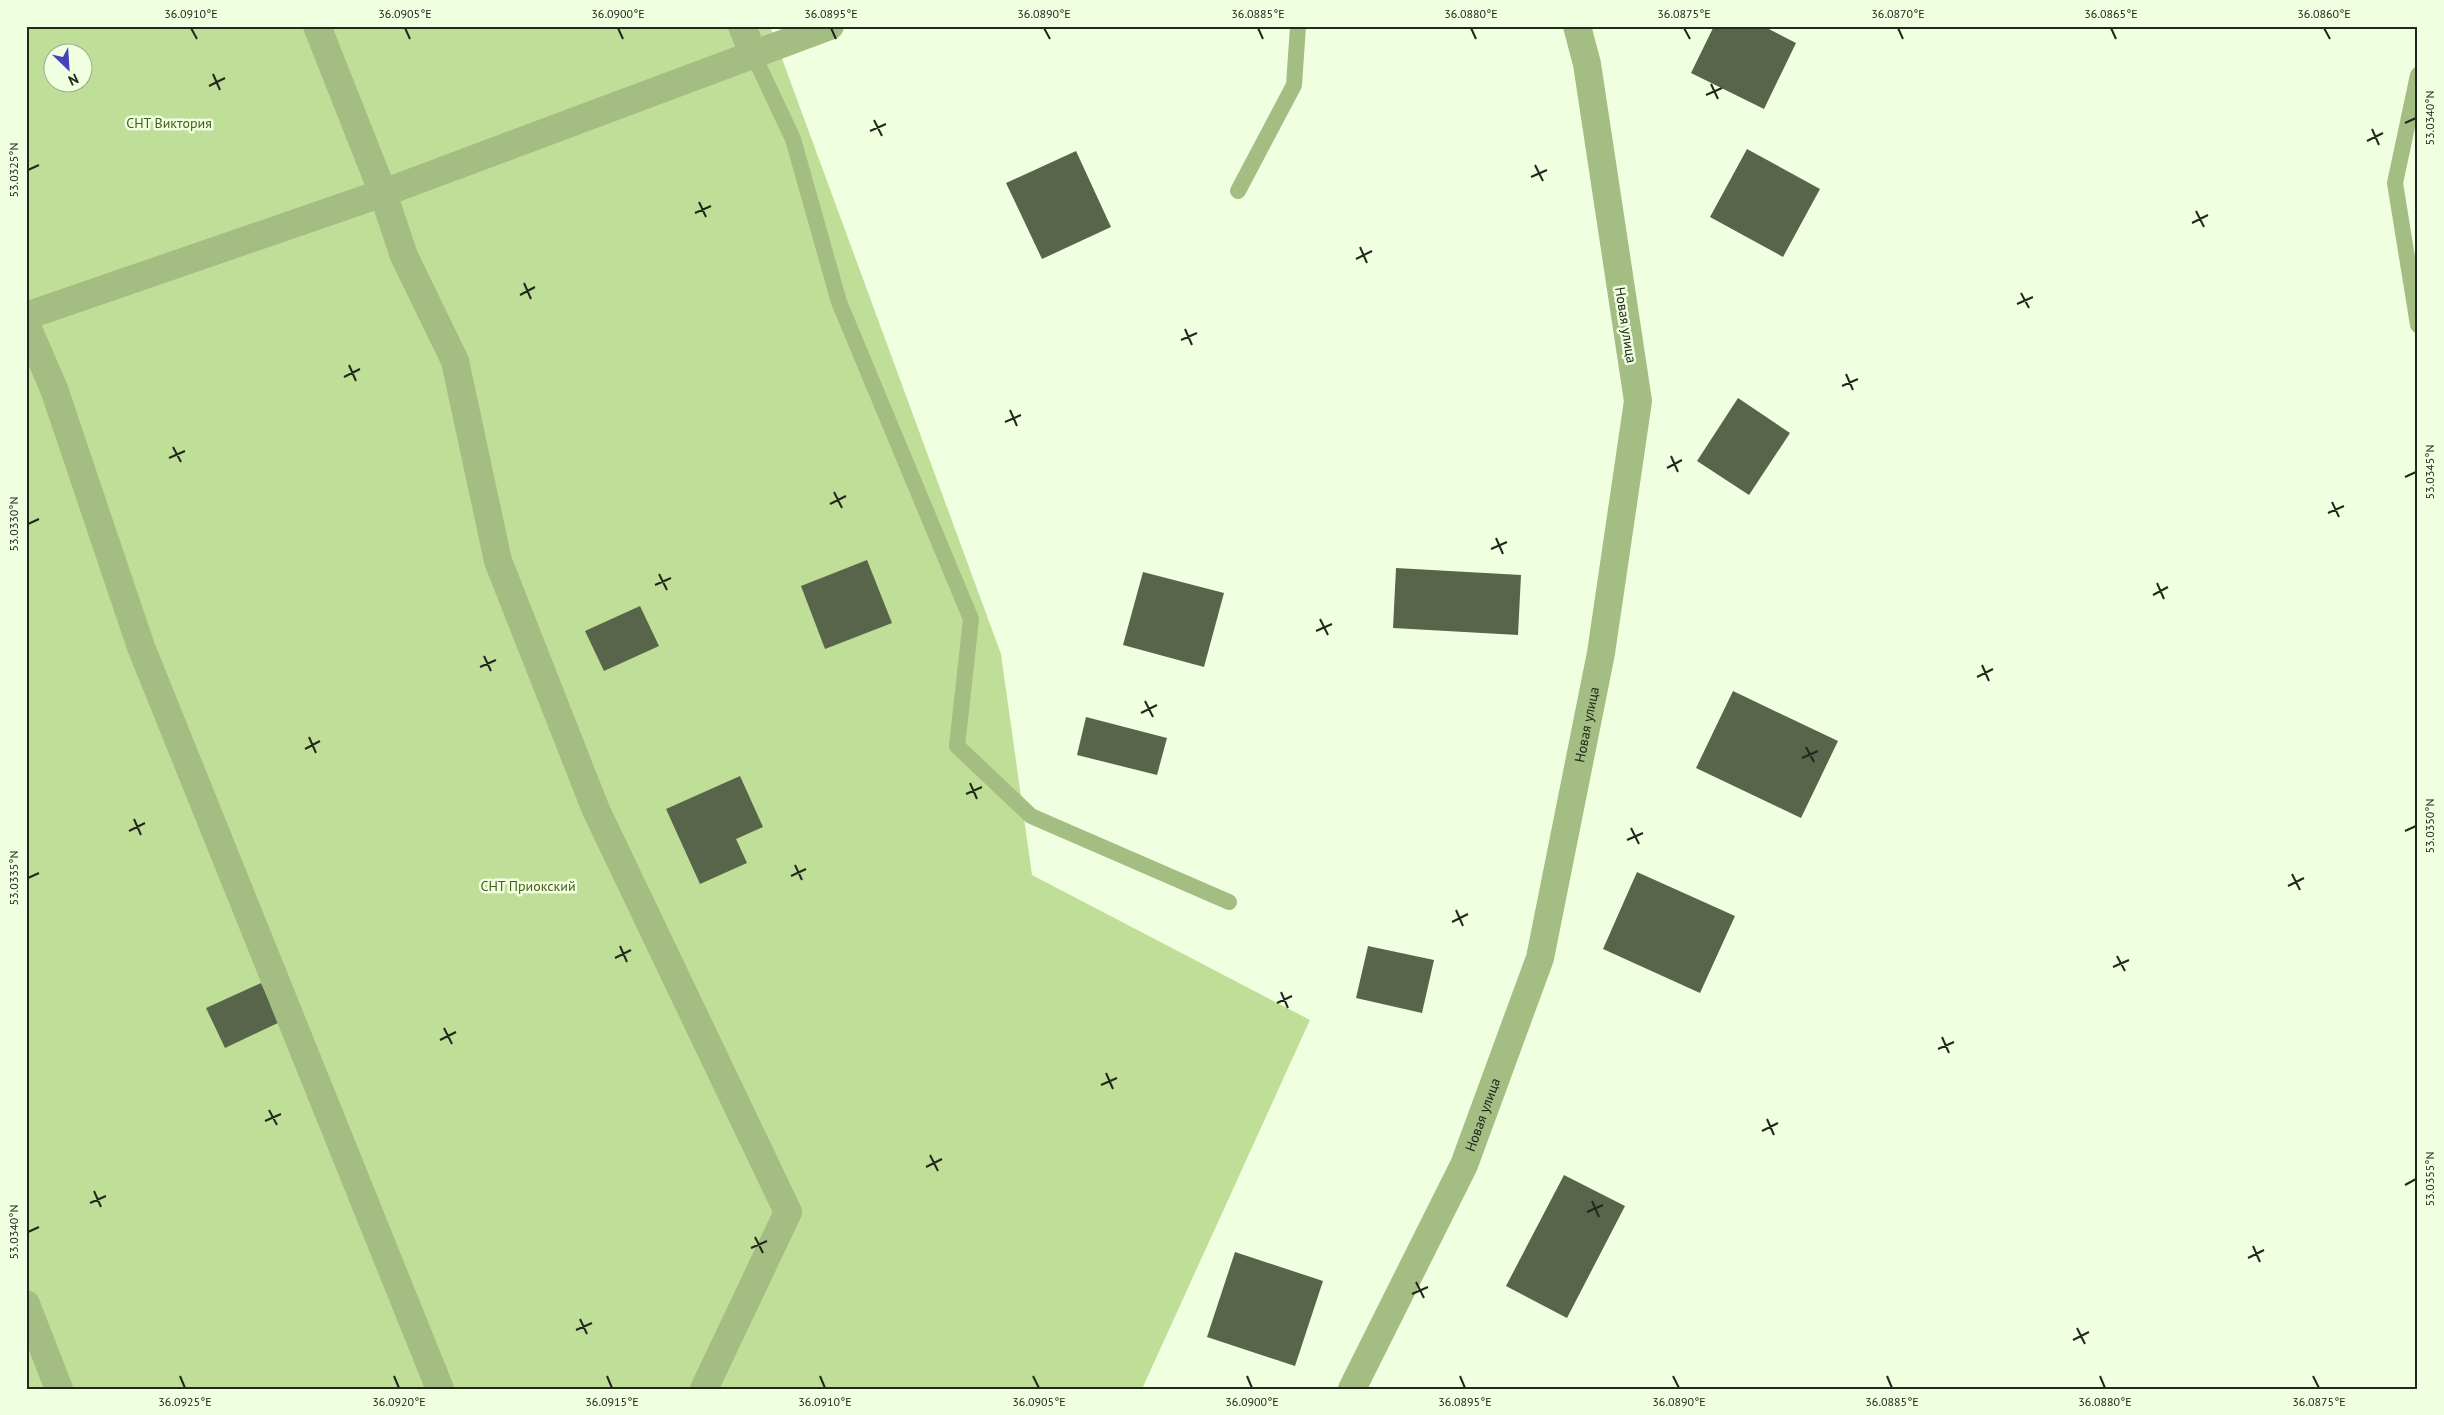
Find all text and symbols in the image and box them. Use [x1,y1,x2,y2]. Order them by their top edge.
text: 36.0910°E [164,6,218,21]
text: 36.0905°E [378,6,432,21]
text: 36.0900°E [591,6,645,21]
text: 36.0895°E [804,6,858,21]
text: 36.0890°E [1017,6,1071,21]
text: 36.0885°E [1231,6,1285,21]
text: 36.0880°E [1444,6,1498,21]
text: 36.0875°E [1657,6,1711,21]
text: 36.0870°E [1871,6,1925,21]
text: 36.0865°E [2084,6,2138,21]
text: 36.0860°E [2297,6,2351,21]
north arrow [42,42,92,92]
text: N [66,70,81,90]
text: 53.0340°N [2422,91,2437,145]
park label: СНТ Виктория [126,114,212,132]
text: 53.0325°N [6,143,21,197]
street label: Новая улица [1611,286,1641,364]
text: 53.0345°N [2422,445,2437,499]
text: 53.0330°N [6,497,21,551]
street label: Новая улица [1570,685,1603,764]
text: 53.0350°N [2422,799,2437,853]
text: 53.0335°N [6,851,21,905]
park label: СНТ Приокский [480,877,576,895]
street label: Новая улица [1461,1075,1504,1154]
text: 53.0355°N [2422,1152,2437,1206]
text: 53.0340°N [6,1205,21,1259]
text: 36.0925°E [158,1394,212,1409]
text: 36.0920°E [372,1394,426,1409]
text: 36.0915°E [585,1394,639,1409]
text: 36.0910°E [798,1394,852,1409]
text: 36.0905°E [1012,1394,1066,1409]
text: 36.0900°E [1225,1394,1279,1409]
text: 36.0895°E [1438,1394,1492,1409]
text: 36.0890°E [1652,1394,1706,1409]
text: 36.0885°E [1865,1394,1919,1409]
text: 36.0880°E [2078,1394,2132,1409]
text: 36.0875°E [2292,1394,2346,1409]

